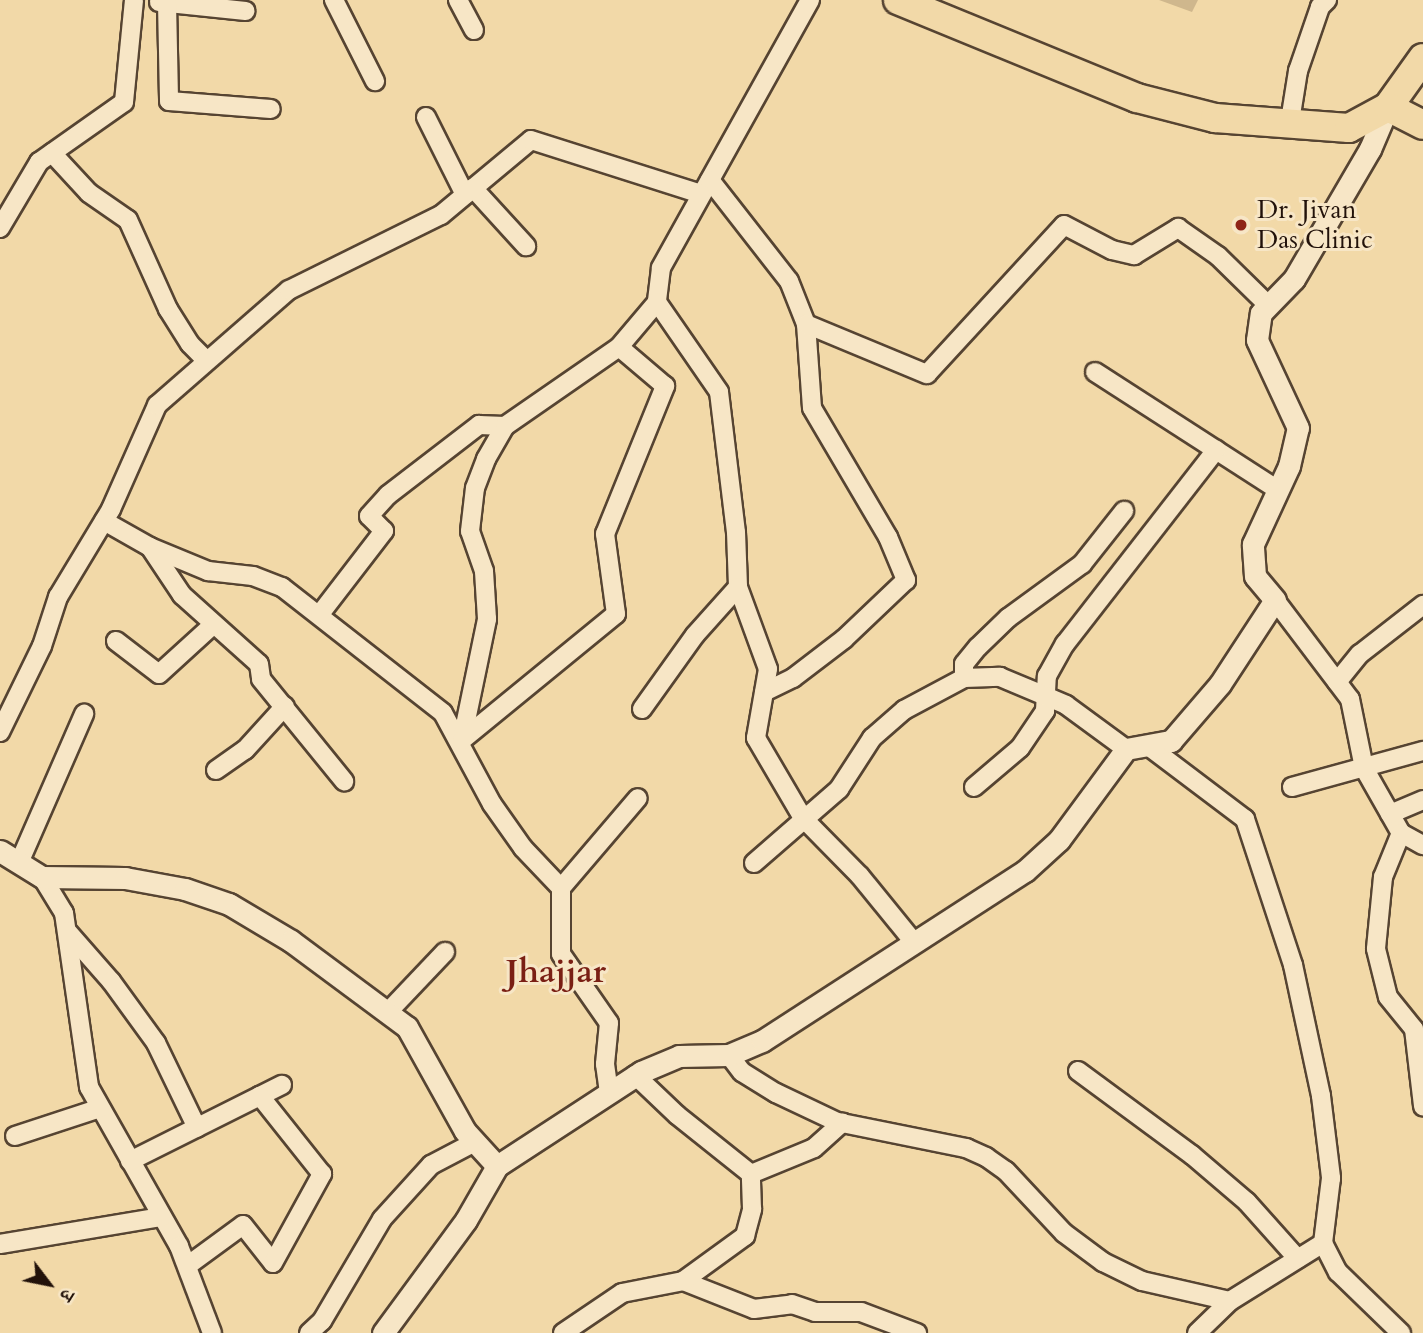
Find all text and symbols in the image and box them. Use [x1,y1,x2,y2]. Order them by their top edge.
place label: Dr. Jivan Das Clinic [1257,194,1373,256]
marker: Dr. Jivan Das Clinic [1231,215,1251,235]
district label: Jhajjar [506,952,606,992]
north arrow [14,1249,84,1319]
text: उ [53,1284,80,1306]

